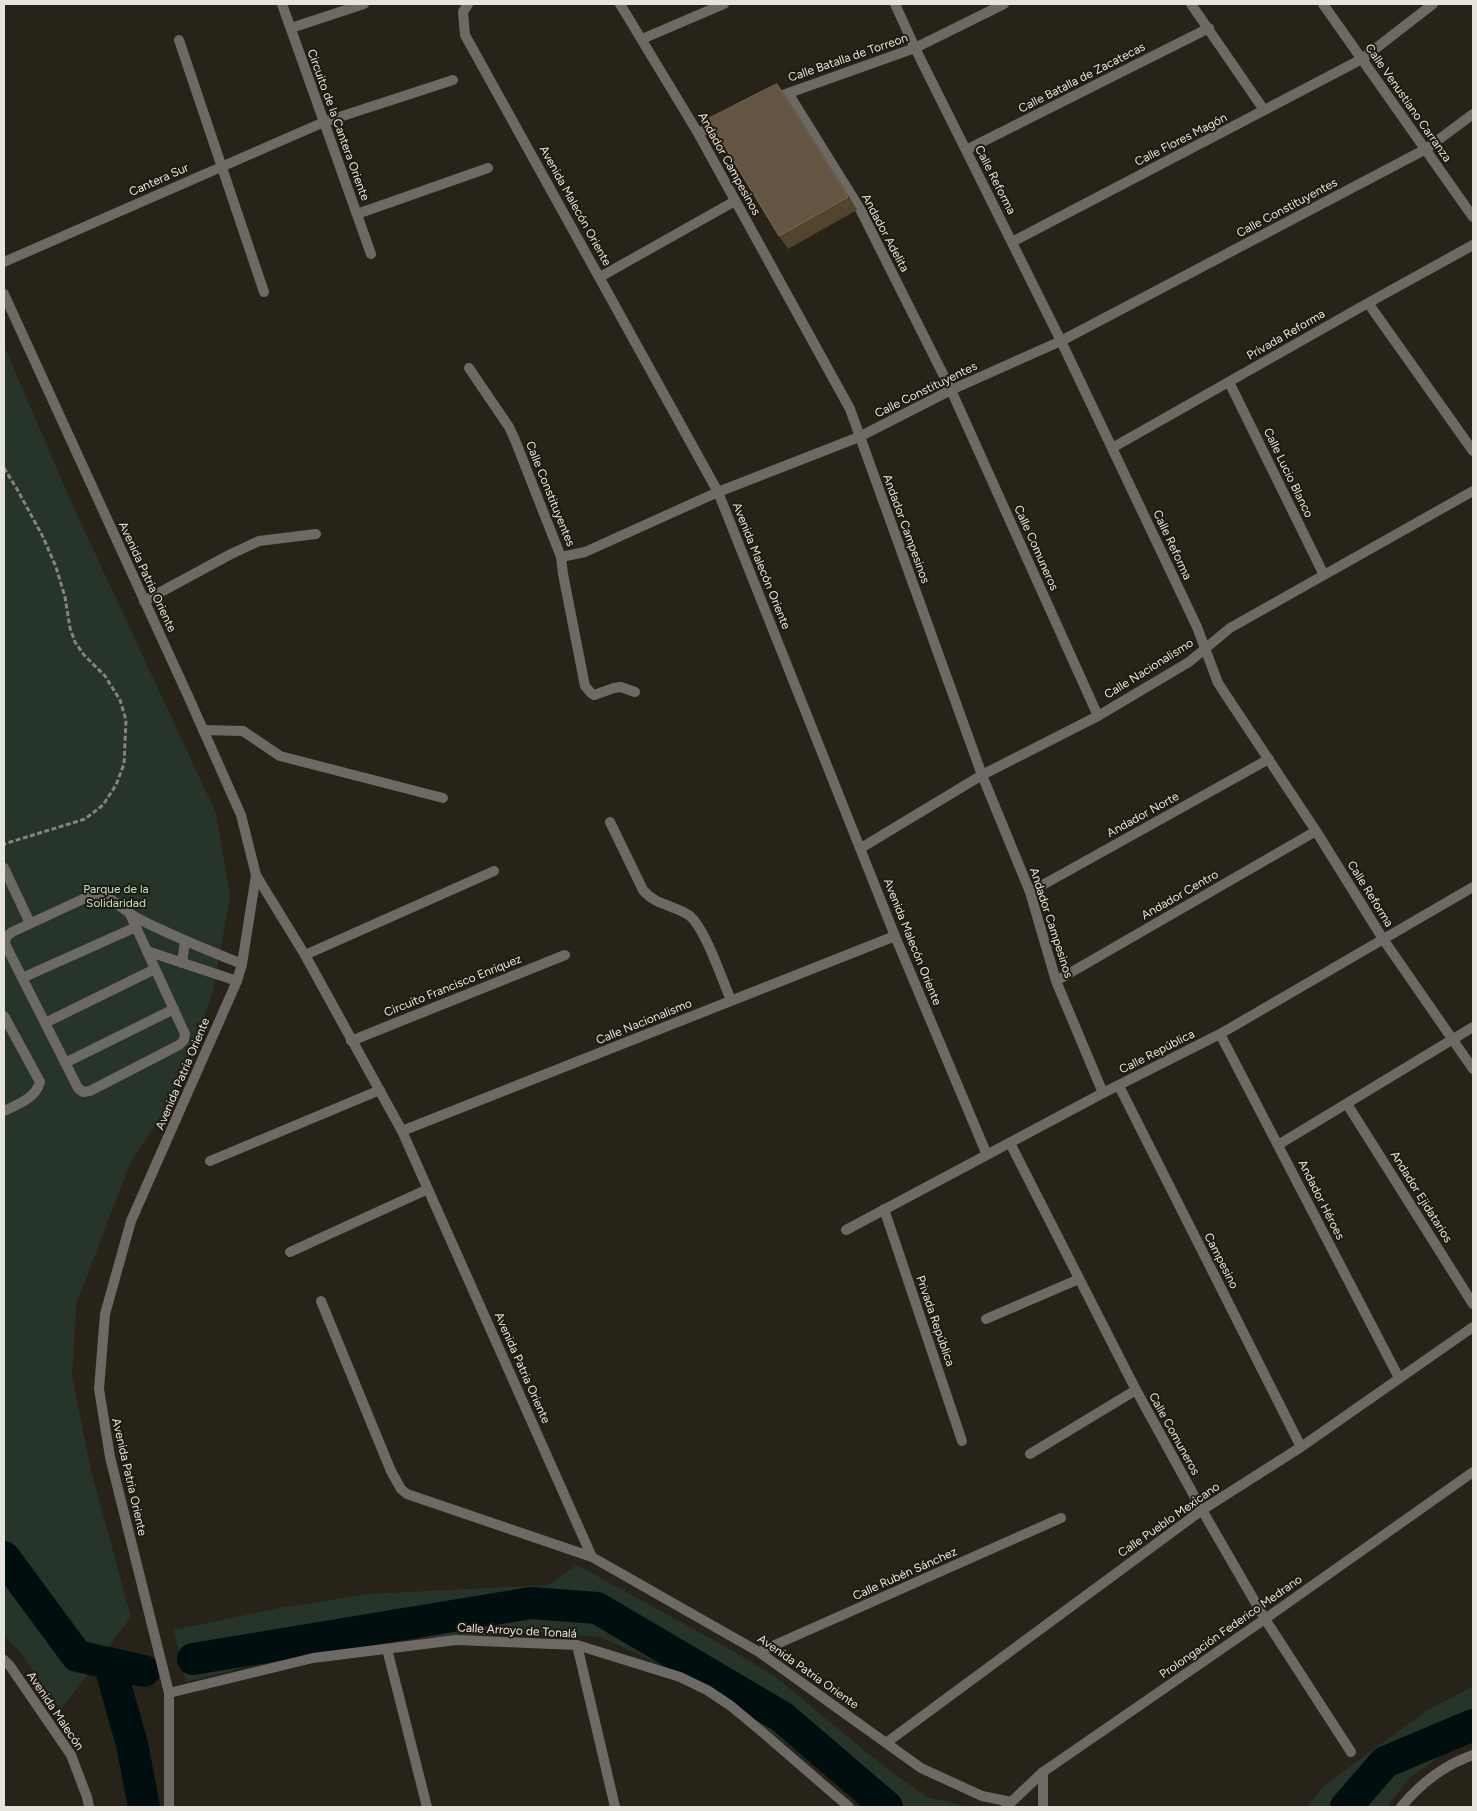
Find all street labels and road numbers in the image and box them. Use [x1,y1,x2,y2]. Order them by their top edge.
street label: Calle Batalla de Torreon [786,31,910,85]
street label: Calle Batalla de Zacatecas [1016,40,1148,116]
street label: Calle Venustiano Carranza [1362,41,1454,165]
street label: Circuito de la Cantera Oriente [304,47,372,203]
street label: Andador Campesinos [695,110,763,218]
street label: Calle Flores Magón [1132,110,1230,170]
street label: Avenida Malecón Oriente [536,143,614,269]
street label: Calle Reforma [971,143,1019,217]
street label: Cantera Sur [127,160,191,200]
street label: Calle Constituyentes [1234,175,1340,241]
street label: Andador Adelita [858,191,912,275]
street label: Privada Reforma [1244,307,1328,363]
street label: Calle Constituyentes [872,359,980,421]
street label: Calle Lucio Blanco [1260,426,1316,520]
street label: Calle Constituyentes [522,439,578,549]
street label: Andador Campesinos [880,472,932,586]
street label: Avenida Malecón Oriente [729,501,793,631]
street label: Calle Comuneros [1011,503,1061,593]
street label: Calle Reforma [1150,508,1194,582]
street label: Avenida Patria Oriente [115,520,179,634]
street label: Calle Nacionalismo [1102,636,1196,702]
street label: Andador Norte [1104,789,1182,841]
street label: Calle Reforma [1344,858,1396,930]
street label: Andador Campesinos [1026,866,1076,980]
street label: Andador Centro [1139,867,1221,923]
street label: Avenida Malecón Oriente [880,877,944,1007]
street label: Circuito Francisco Enriquez [382,952,524,1020]
street label: Calle Nacionalismo [594,996,694,1048]
street label: Avenida Patria Oriente [153,1016,213,1132]
street label: Calle República [1117,1027,1197,1077]
street label: Andador Ejidatarios [1387,1149,1455,1245]
street label: Andador Héroes [1295,1158,1347,1242]
street label: Campesino [1201,1231,1241,1291]
street label: Privada República [913,1274,957,1368]
street label: Avenida Patria Oriente [491,1310,553,1426]
street label: Calle Comuneros [1145,1390,1203,1478]
street label: Avenida Patria Oriente [108,1417,150,1537]
street label: Calle Pueblo Mexicano [1115,1479,1223,1561]
street label: Calle Rubén Sánchez [851,1544,959,1604]
street label: Prolongación Federico Medrano [1157,1572,1305,1682]
street label: Calle Arroyo de Tonalá [457,1621,577,1641]
street label: Avenida Patria Oriente [755,1632,861,1712]
street label: Avenida Malecón [23,1669,87,1753]

